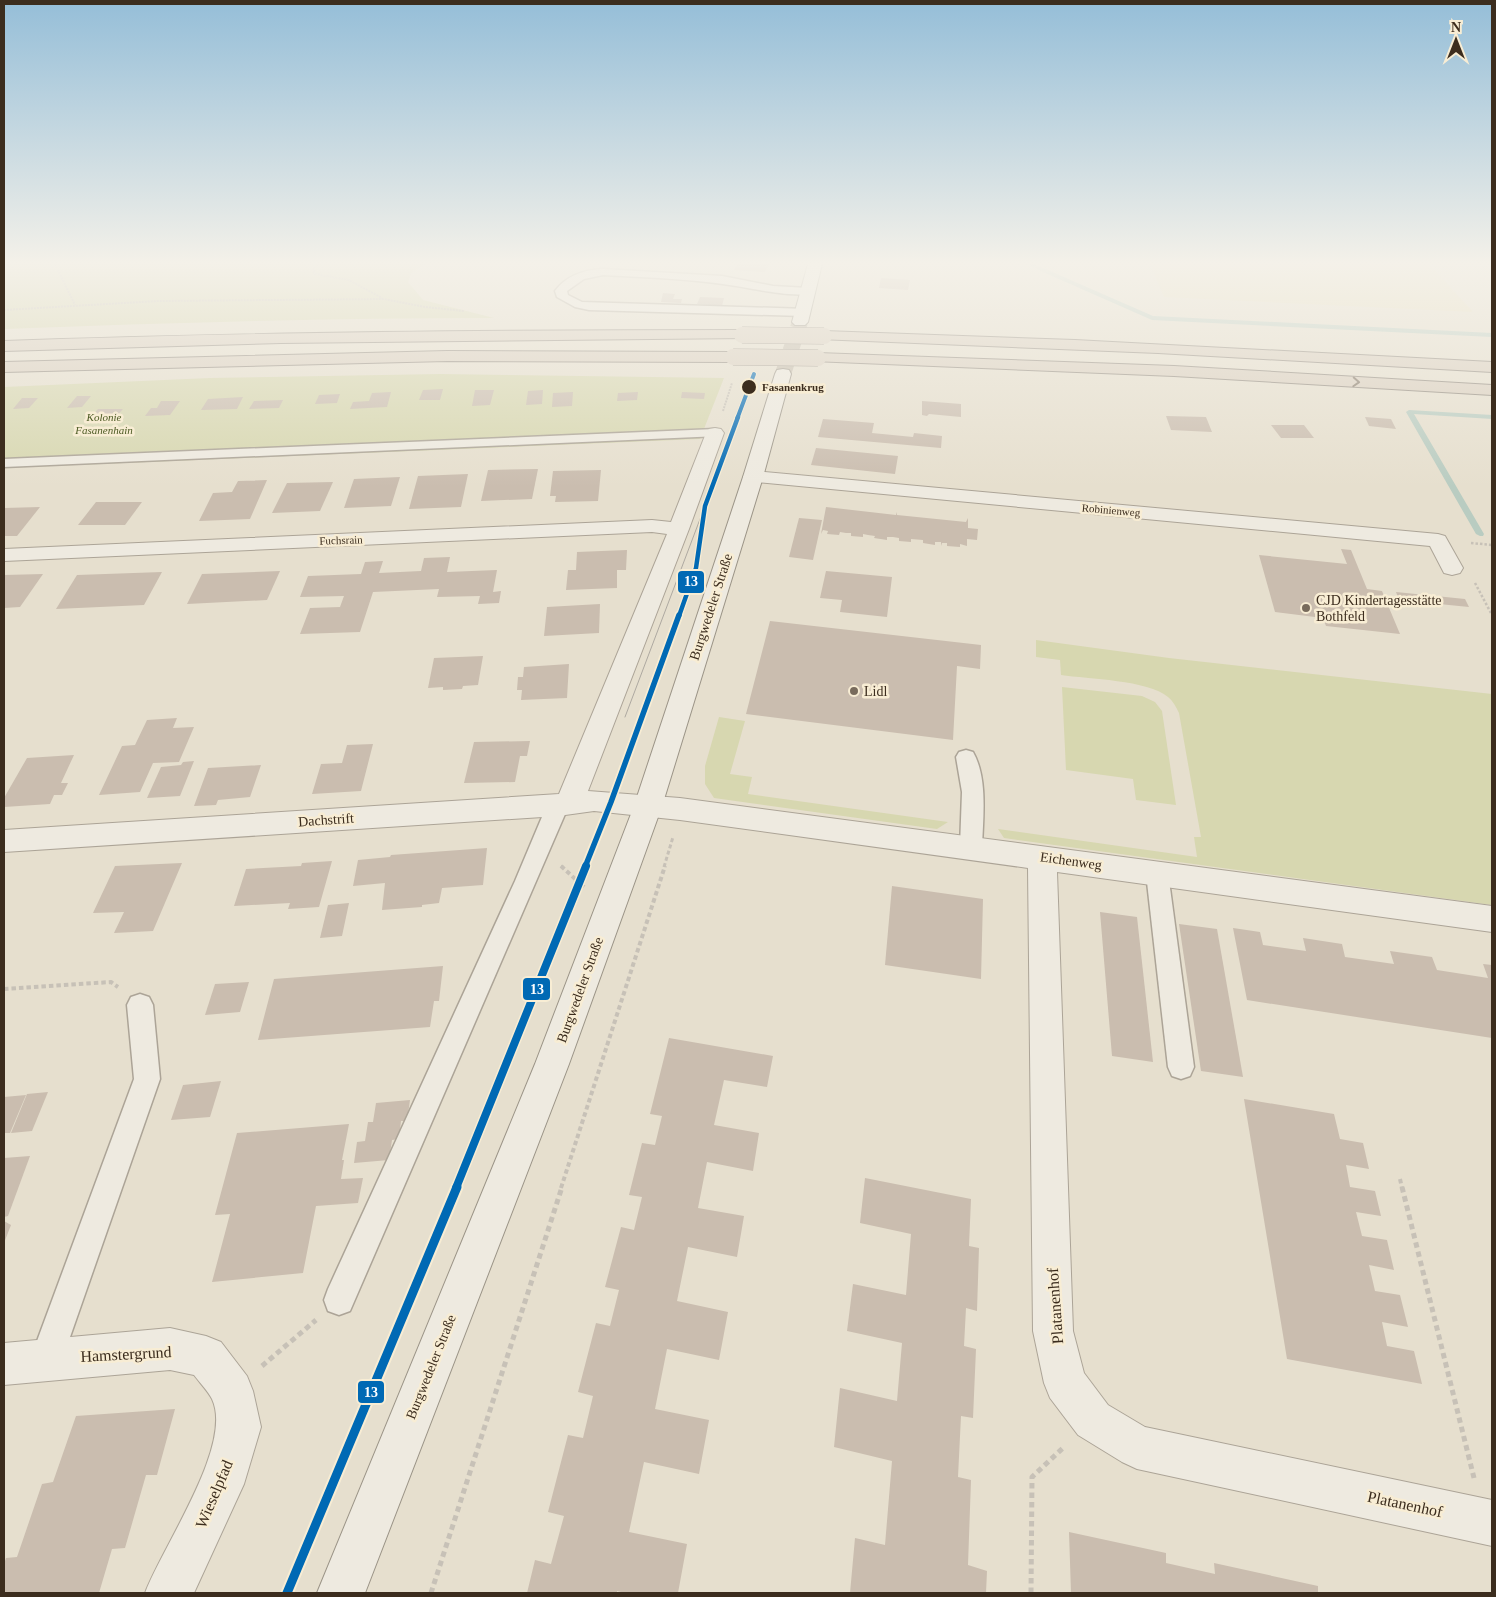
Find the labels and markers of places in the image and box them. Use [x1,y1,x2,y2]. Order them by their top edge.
marker: Fasanenkrug [740,378,758,396]
place label: Fasanenkrug [762,381,824,393]
place label: CJD Kindertagesstätte Bothfeld [1316,593,1442,624]
marker: CJD Kindertagesstätte Bothfeld [1300,602,1312,614]
place label: Lidl [864,684,887,699]
marker: Lidl [848,685,860,697]

